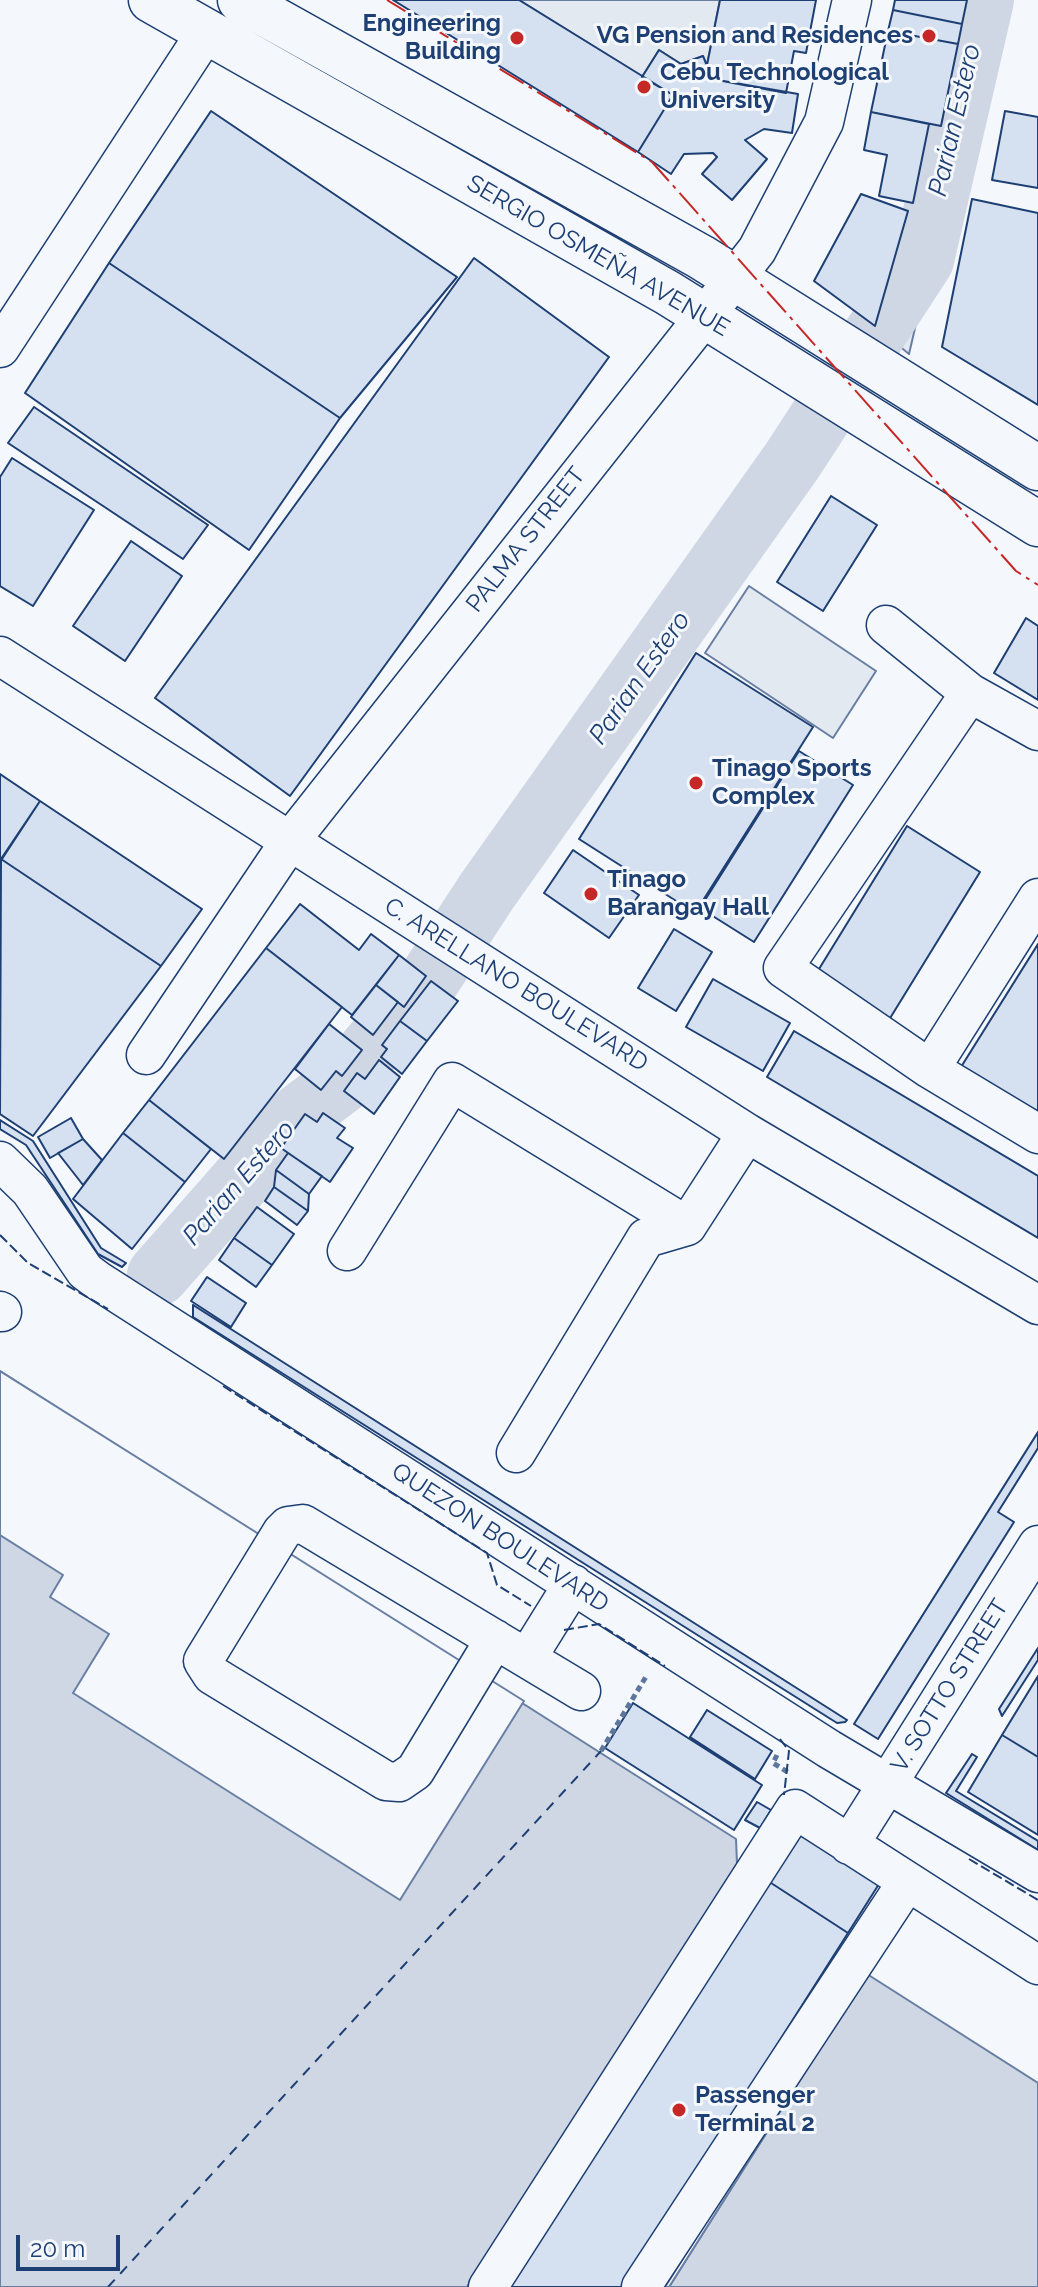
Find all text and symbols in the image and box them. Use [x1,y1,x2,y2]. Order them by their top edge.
place label: Engineering Building [362,10,501,66]
place label: VG Pension and Residences [597,22,913,50]
marker: VG Pension and Residences [920,27,938,45]
marker: Engineering Building [508,29,526,47]
water label: Parian Estero [922,41,988,199]
place label: Cebu Technological University [660,59,889,115]
marker: Cebu Technological University [635,78,653,96]
street label: SERGIO OSMEÑA AVENUE [462,169,734,343]
street label: PALMA STREET [460,462,592,618]
water label: Parian Estero [583,606,697,750]
place label: Tinago Sports Complex [712,755,872,811]
marker: Tinago Sports Complex [687,774,705,792]
place label: Tinago Barangay Hall [607,866,769,922]
marker: Tinago Barangay Hall [582,885,600,903]
street label: C. ARELLANO BOULEVARD [379,892,653,1078]
water label: Parian Estero [176,1114,302,1252]
street label: QUEZON BOULEVARD [386,1457,614,1619]
street label: V. SOTTO STREET [885,1594,1015,1778]
place label: Passenger Terminal 2 [695,2082,815,2138]
marker: Passenger Terminal 2 [670,2101,688,2119]
scale bar [20,2219,124,2269]
text: 20 m [30,2234,85,2263]

